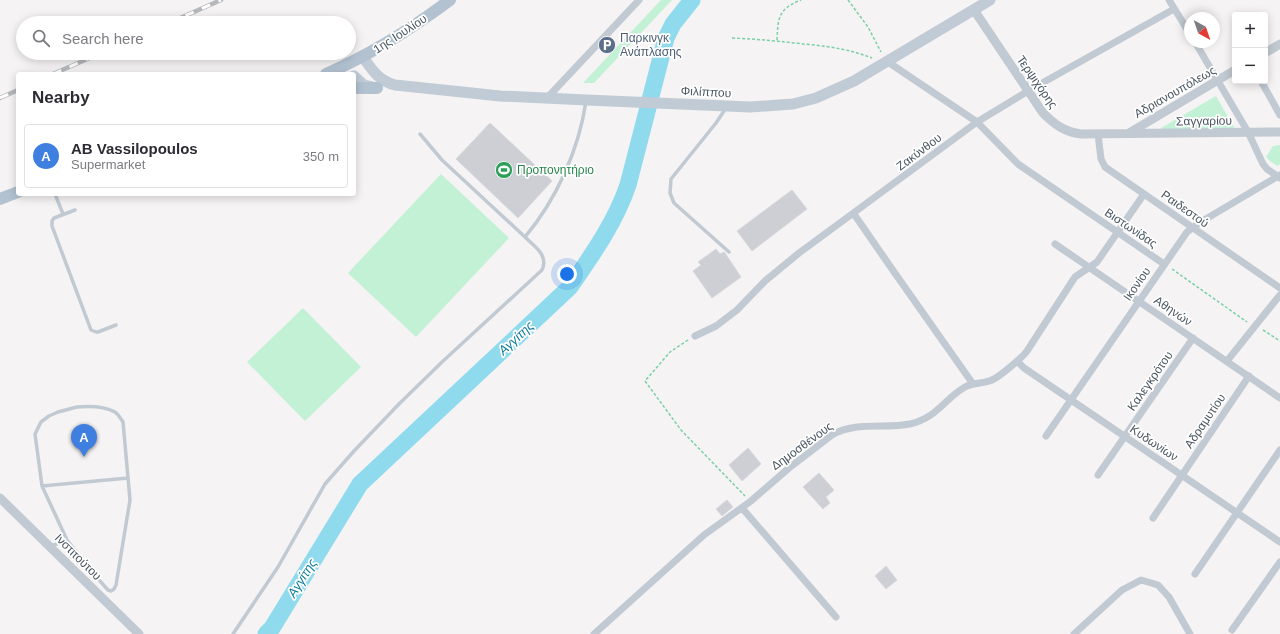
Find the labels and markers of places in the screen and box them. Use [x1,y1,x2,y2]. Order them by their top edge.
place label: Παρκινγκ Ανάπλασης [620,31,682,59]
parking icon: Παρκινγκ Ανάπλασης [597,35,617,55]
sports icon: Προπονητήριο [494,160,514,180]
place label: Προπονητήριο [517,163,594,177]
pin: A [71,424,97,457]

